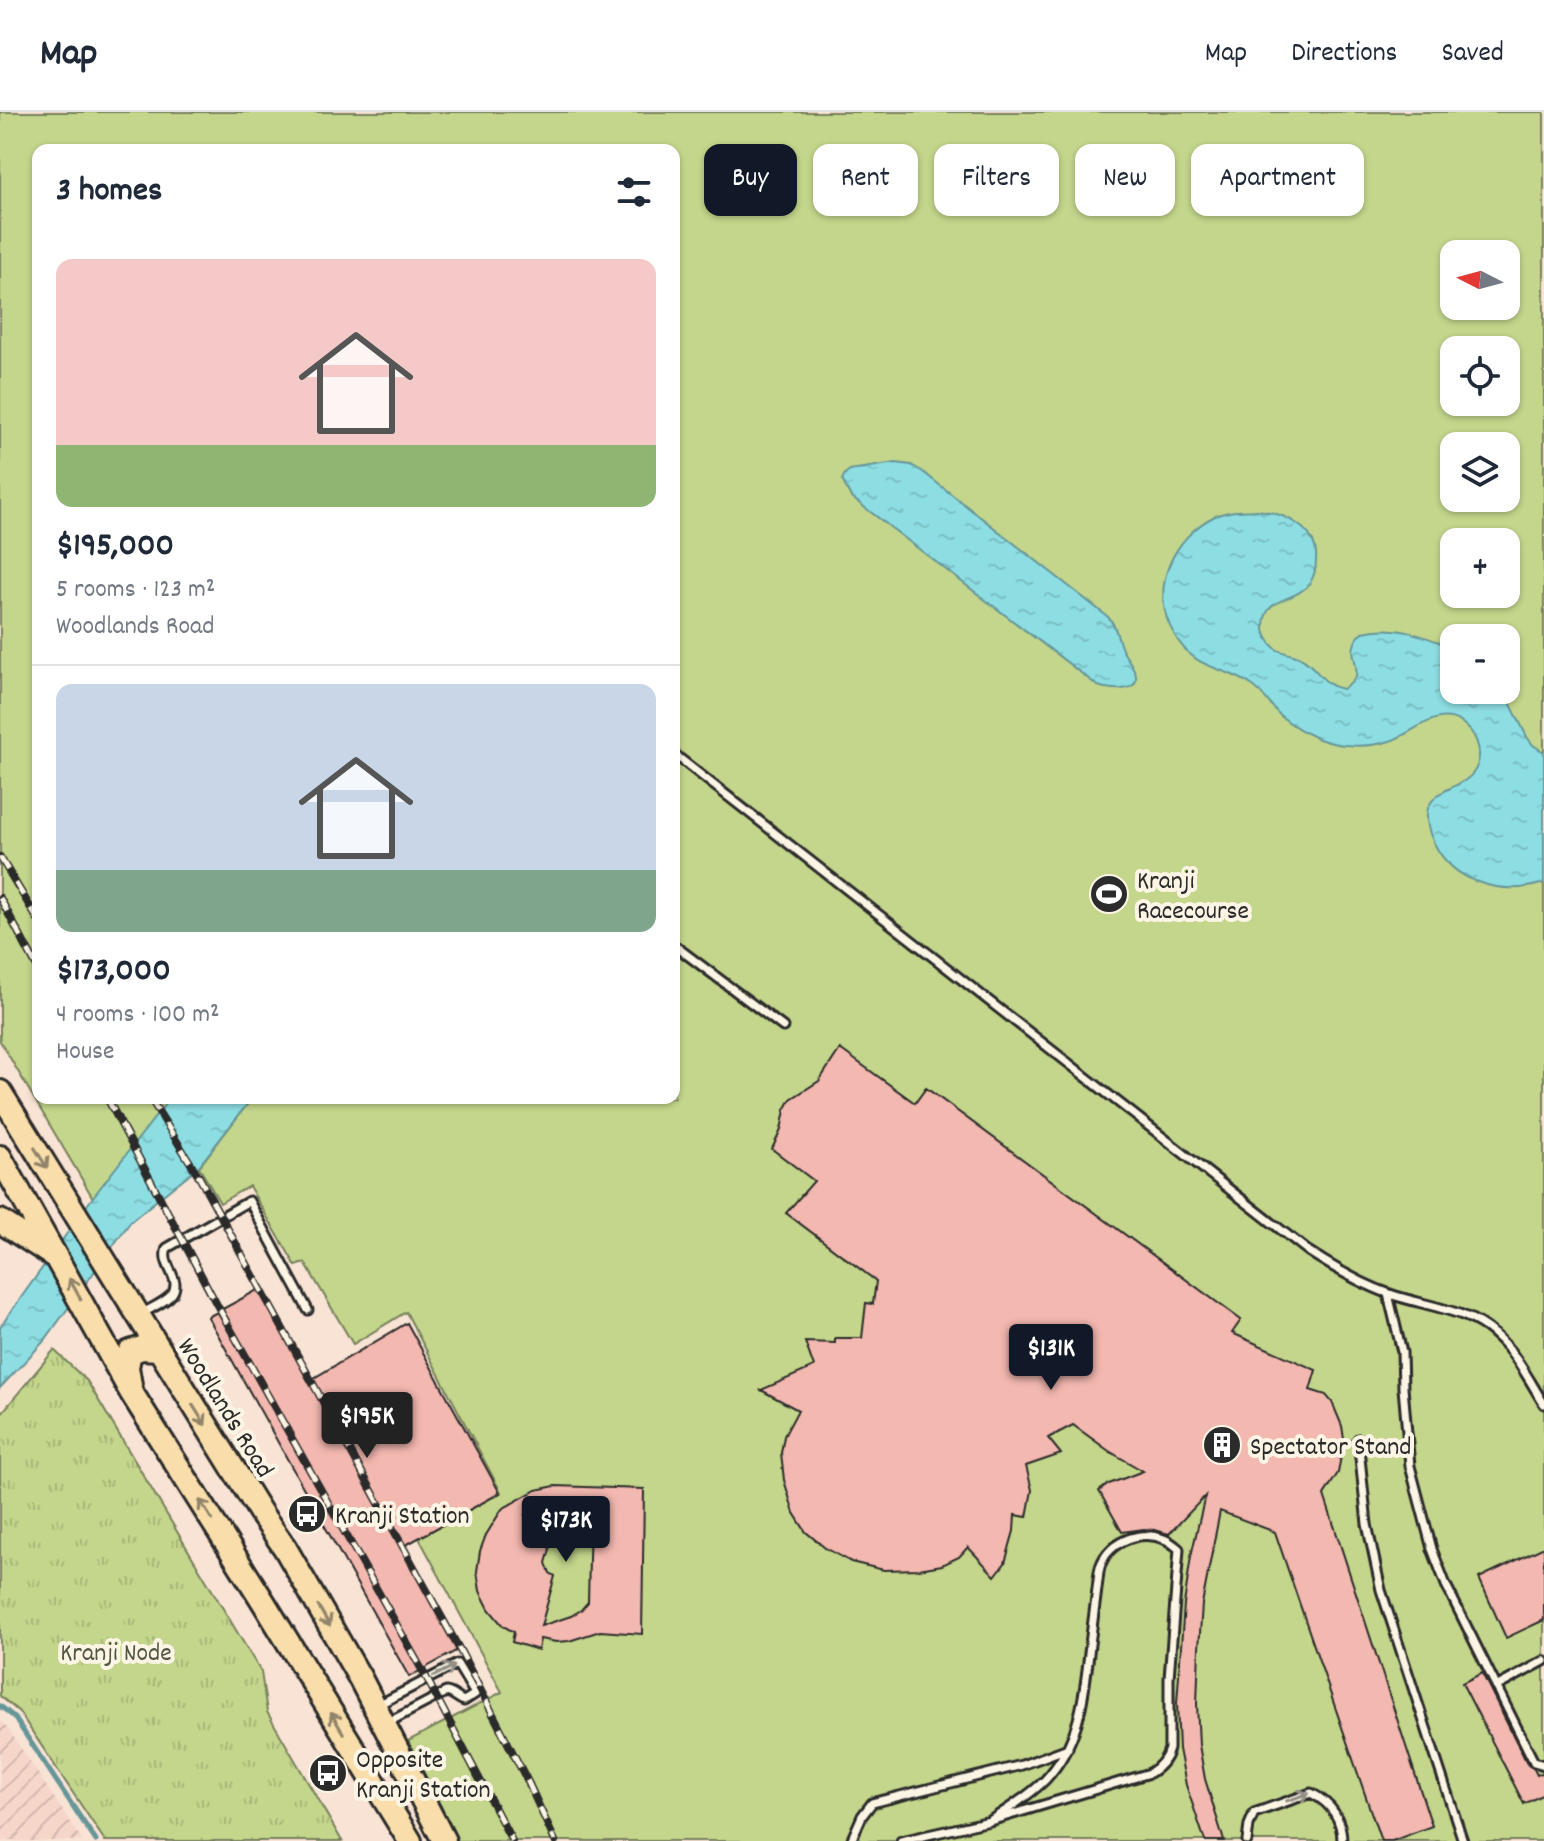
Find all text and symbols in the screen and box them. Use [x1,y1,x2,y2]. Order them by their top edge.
text: Map [40,28,98,83]
text: Map [1205,35,1247,75]
text: Directions [1291,35,1397,75]
text: Saved [1441,35,1504,75]
chip: Buy [704,144,797,216]
chip: Rent [813,144,918,216]
chip: Filters [934,144,1059,216]
chip: New [1075,144,1175,216]
chip: Apartment [1191,144,1364,216]
text: 3 homes [56,168,162,217]
icon: filters [612,170,656,214]
north arrow [1440,240,1520,320]
map controls [1440,240,1520,704]
icon: home [284,311,428,455]
button: locate [1440,336,1520,416]
button: layers [1440,432,1520,512]
text: $195,000 [56,523,174,572]
button: + [1440,528,1520,608]
text: 5 rooms · 123 m² [56,572,215,609]
text: Woodlands Road [56,609,214,646]
button: − [1440,624,1520,704]
icon: home [284,736,428,880]
place label: Kranji Racecourse [1137,864,1249,931]
sports icon: Kranji Racecourse [1088,873,1130,915]
text: $173,000 [56,948,171,997]
text: 4 rooms · 100 m² [56,997,220,1034]
text: House [56,1034,114,1071]
one-way arrow [33,1146,49,1169]
one-way arrow [66,1278,82,1302]
pin: $131K [995,1324,1107,1392]
text: $131K [1027,1331,1075,1368]
street label: Woodlands Road [166,1332,282,1486]
pin: $195K [311,1392,423,1460]
text: $195K [340,1399,394,1436]
one-way arrow [192,1403,208,1426]
building icon: Spectator Stand [1201,1424,1243,1466]
place label: Spectator Stand [1250,1430,1411,1467]
bus stop icon: Kranji Station [286,1493,328,1535]
pin: $173K [510,1496,622,1564]
one-way arrow [197,1499,213,1522]
place label: Kranji Station [335,1499,470,1536]
text: $173K [540,1503,592,1540]
one-way arrow [316,1604,332,1627]
park label: Kranji Node [60,1636,172,1673]
one-way arrow [431,1662,455,1678]
one-way arrow [329,1712,346,1734]
place label: Opposite Kranji Station [356,1743,491,1810]
bus stop icon: Opposite Kranji Station [307,1752,349,1794]
one-way arrow [1285,1789,1310,1804]

